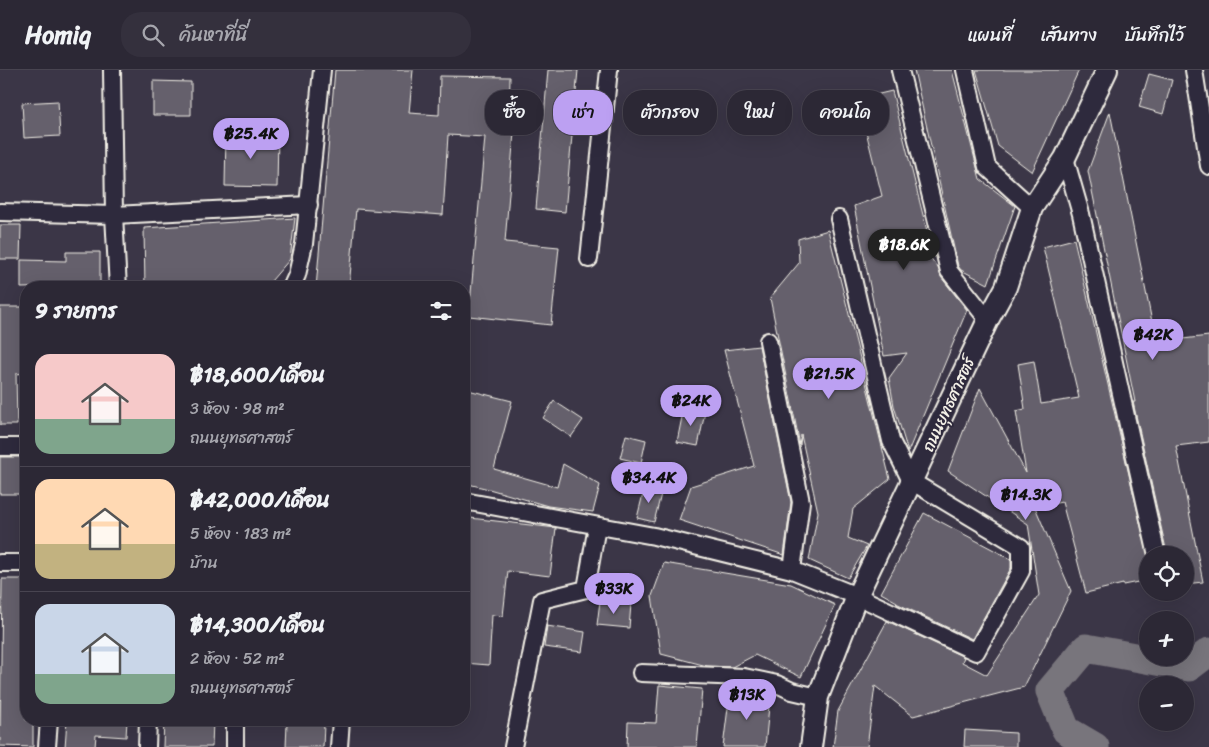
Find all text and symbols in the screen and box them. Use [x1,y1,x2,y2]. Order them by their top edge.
search box [121,12,471,57]
text: Homiq [25,14,91,56]
text: ค้นหาที่นี่ [179,18,248,51]
text: แผนที่ [967,19,1012,51]
text: เส้นทาง [1040,19,1097,51]
text: บันทึกไว้ [1125,19,1184,51]
icon: search [139,21,167,49]
chip: ซื้อ [485,90,543,135]
chip: เช่า [553,90,613,135]
chip: ตัวกรอง [623,90,717,135]
chip: ใหม่ [727,90,792,135]
chip: คอนโด [802,90,889,135]
pin: ฿25.4K [210,118,292,160]
text: ฿25.4K [224,119,278,148]
pin: ฿18.6K [863,228,945,271]
text: ฿18.6K [879,230,929,259]
text: 9 รายการ [35,292,117,330]
icon: filters [427,297,455,325]
pin: ฿42K [1123,318,1183,361]
text: ฿42K [1133,320,1173,349]
street label: ถนนยุทธศาสตร์ [914,349,984,457]
text: ฿18,600/เดือน [190,356,325,394]
pin: ฿21.5K [788,358,870,400]
text: ฿21.5K [804,359,854,388]
icon: home [75,374,135,434]
pin: ฿24K [661,384,721,427]
text: ฿24K [671,386,711,415]
text: 3 ห้อง · 98 m² [190,394,285,423]
text: ถนนยุทธศาสตร์ [190,423,292,452]
pin: ฿34.4K [608,462,690,504]
text: ฿34.4K [622,463,676,492]
pin: ฿14.3K [985,478,1067,521]
text: ฿14.3K [1001,480,1051,509]
text: ฿42,000/เดือน [190,481,330,519]
icon: home [75,499,135,559]
text: 5 ห้อง · 183 m² [190,519,291,548]
map controls [1139,546,1194,731]
button: locate [1139,546,1194,601]
text: บ้าน [190,548,218,577]
pin: ฿33K [584,572,644,615]
text: ฿33K [595,574,633,603]
text: ฿14,300/เดือน [190,606,325,644]
button: + [1139,611,1194,666]
icon: home [75,624,135,684]
text: 2 ห้อง · 52 m² [190,644,285,673]
text: ถนนยุทธศาสตร์ [190,673,292,702]
button: − [1139,676,1194,731]
pin: ฿13K [717,678,777,721]
text: ฿13K [729,680,765,709]

